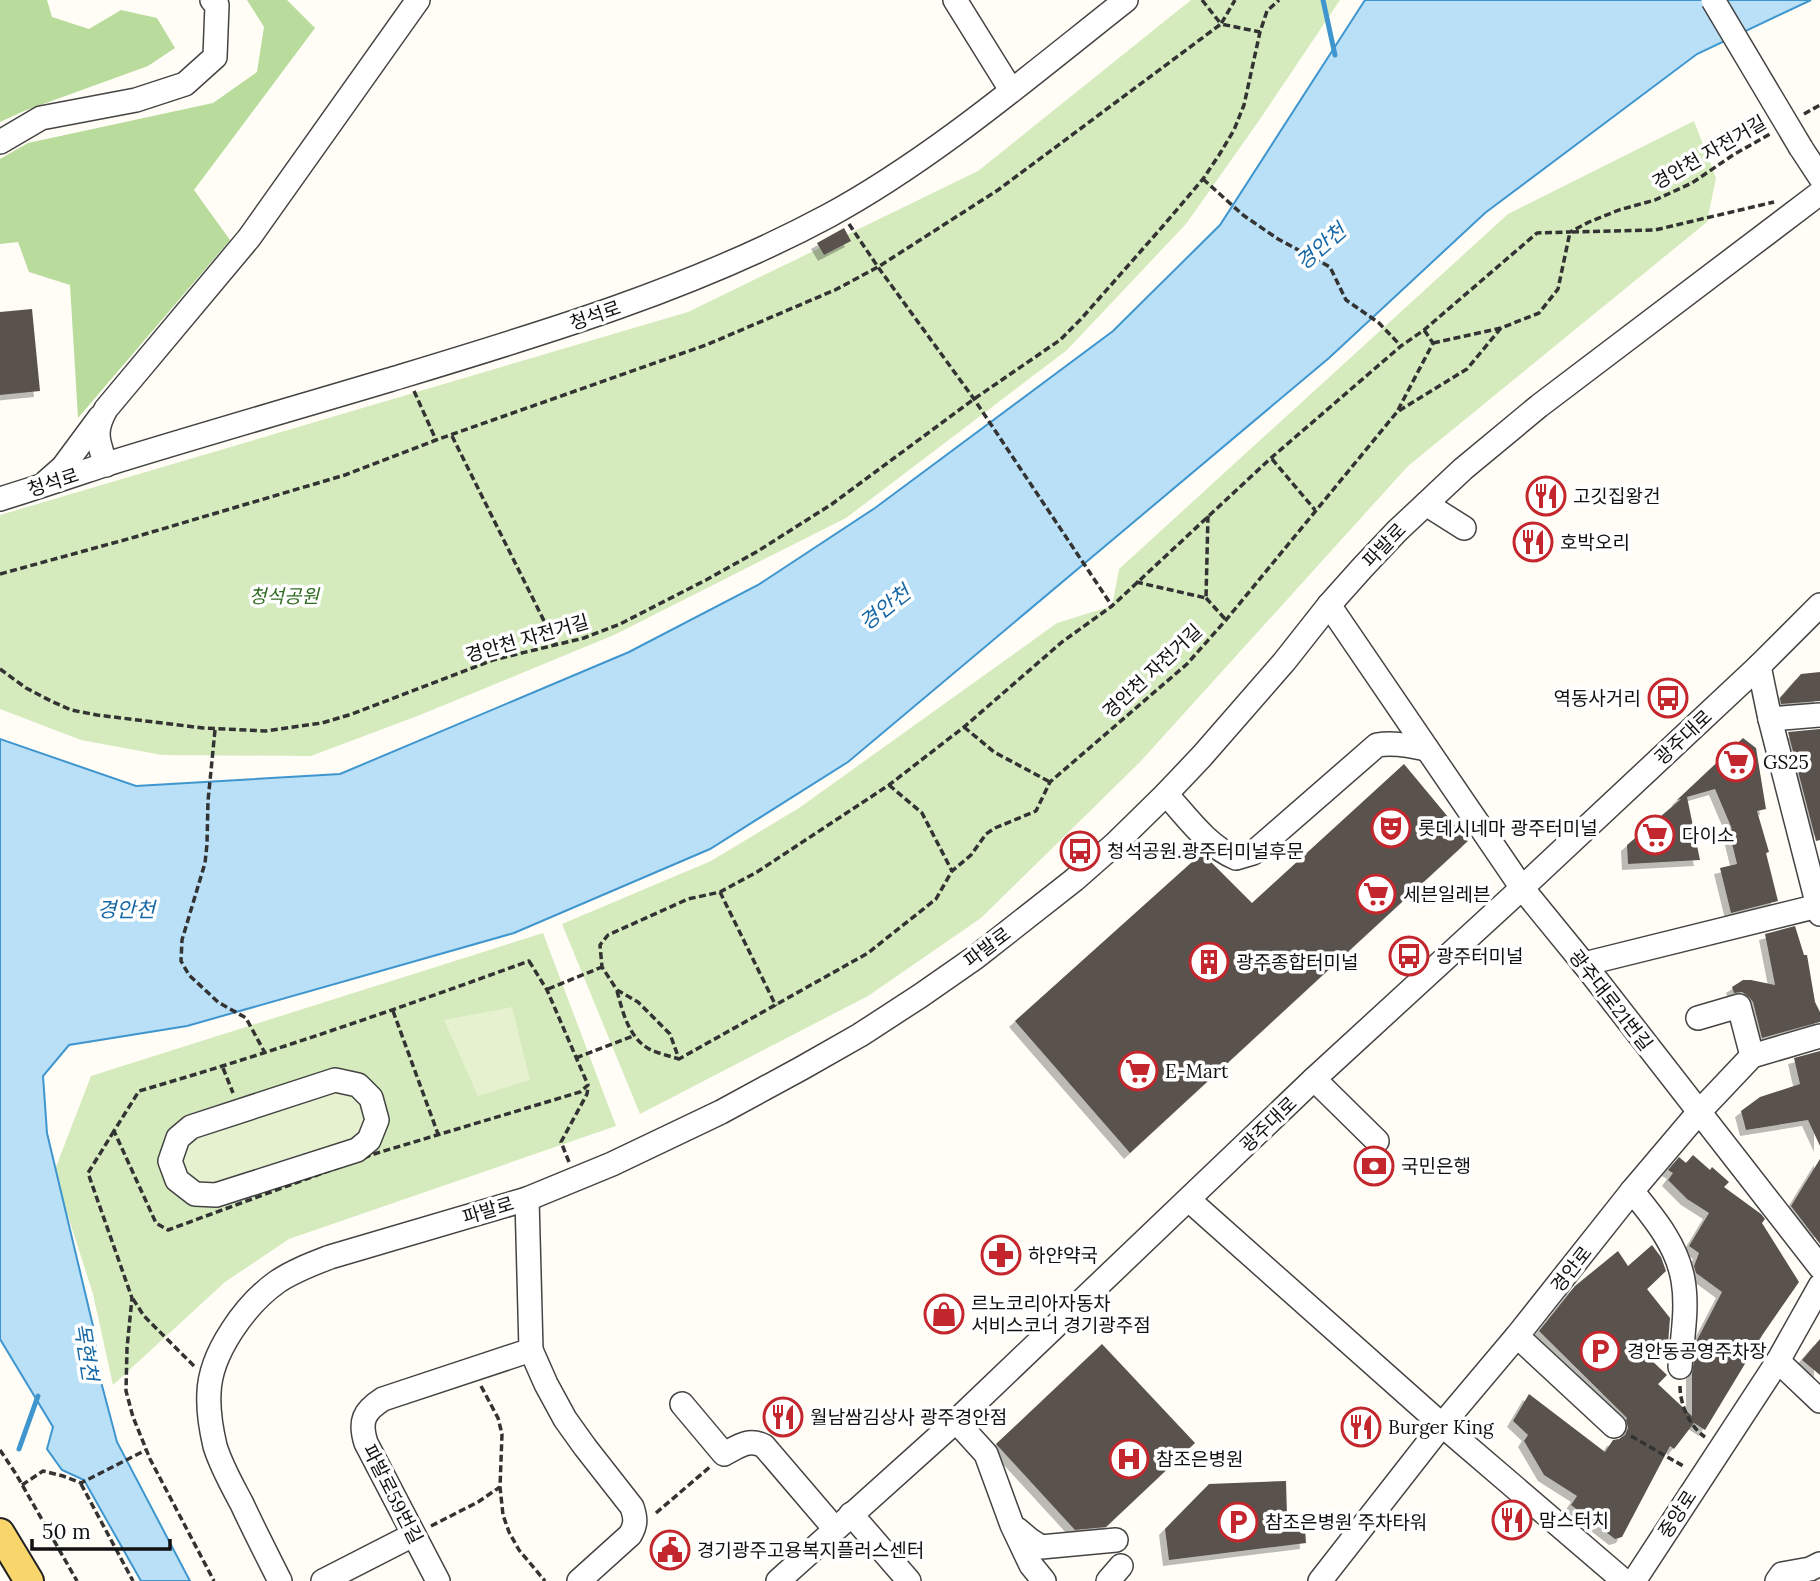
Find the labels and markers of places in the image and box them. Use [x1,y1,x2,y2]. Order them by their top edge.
restaurant icon: 고깃집왕건 [1525,475,1567,517]
place label: 고깃집왕건 [1573,484,1660,508]
restaurant icon: 호박오리 [1512,521,1554,563]
place label: 호박오리 [1560,530,1630,554]
bus stop icon: 역동사거리 [1647,677,1689,719]
place label: 역동사거리 [1554,686,1641,710]
supermarket icon: GS25 [1715,741,1757,783]
place label: GS25 [1763,750,1809,774]
theatre icon: 롯데시네마 광주터미널 [1370,807,1412,849]
supermarket icon: 다이소 [1634,814,1676,856]
place label: 롯데시네마 광주터미널 [1418,816,1598,840]
place label: 다이소 [1682,823,1734,847]
bus stop icon: 청석공원.광주터미널후문 [1059,830,1101,872]
place label: 청석공원.광주터미널후문 [1107,839,1304,863]
supermarket icon: 세븐일레븐 [1355,873,1397,915]
place label: 세븐일레븐 [1403,882,1490,906]
bus stop icon: 광주터미널 [1388,935,1430,977]
building icon: 광주종합터미널 [1188,941,1230,983]
place label: 광주터미널 [1436,944,1523,968]
place label: 광주종합터미널 [1236,950,1358,974]
supermarket icon: E-Mart [1117,1050,1159,1092]
place label: E-Mart [1165,1059,1229,1083]
bank icon: 국민은행 [1353,1145,1395,1187]
place label: 국민은행 [1401,1154,1471,1178]
pharmacy icon: 하얀약국 [980,1234,1022,1276]
place label: 하얀약국 [1028,1243,1098,1267]
place label: 르노코리아자동차 서비스코너 경기광주점 [971,1291,1151,1337]
shop icon: 르노코리아자동차 서비스코너 경기광주점 [923,1293,965,1335]
parking icon: 경안동공영주차장 [1579,1330,1621,1372]
place label: 경안동공영주차장 [1627,1339,1767,1363]
restaurant icon: 월남쌈김상사 광주경안점 [762,1396,804,1438]
place label: 월남쌈김상사 광주경안점 [810,1405,1007,1429]
restaurant icon: Burger King [1340,1406,1382,1448]
place label: Burger King [1388,1415,1494,1439]
hospital icon: 참조은병원 [1108,1438,1150,1480]
place label: 참조은병원 [1156,1447,1243,1471]
restaurant icon: 맘스터치 [1491,1499,1533,1541]
parking icon: 참조은병원 주차타워 [1217,1501,1259,1543]
place label: 맘스터치 [1539,1508,1609,1532]
place label: 참조은병원 주차타워 [1265,1510,1427,1534]
public building icon: 경기광주고용복지플러스센터 [649,1529,691,1571]
place label: 경기광주고용복지플러스센터 [697,1538,924,1562]

